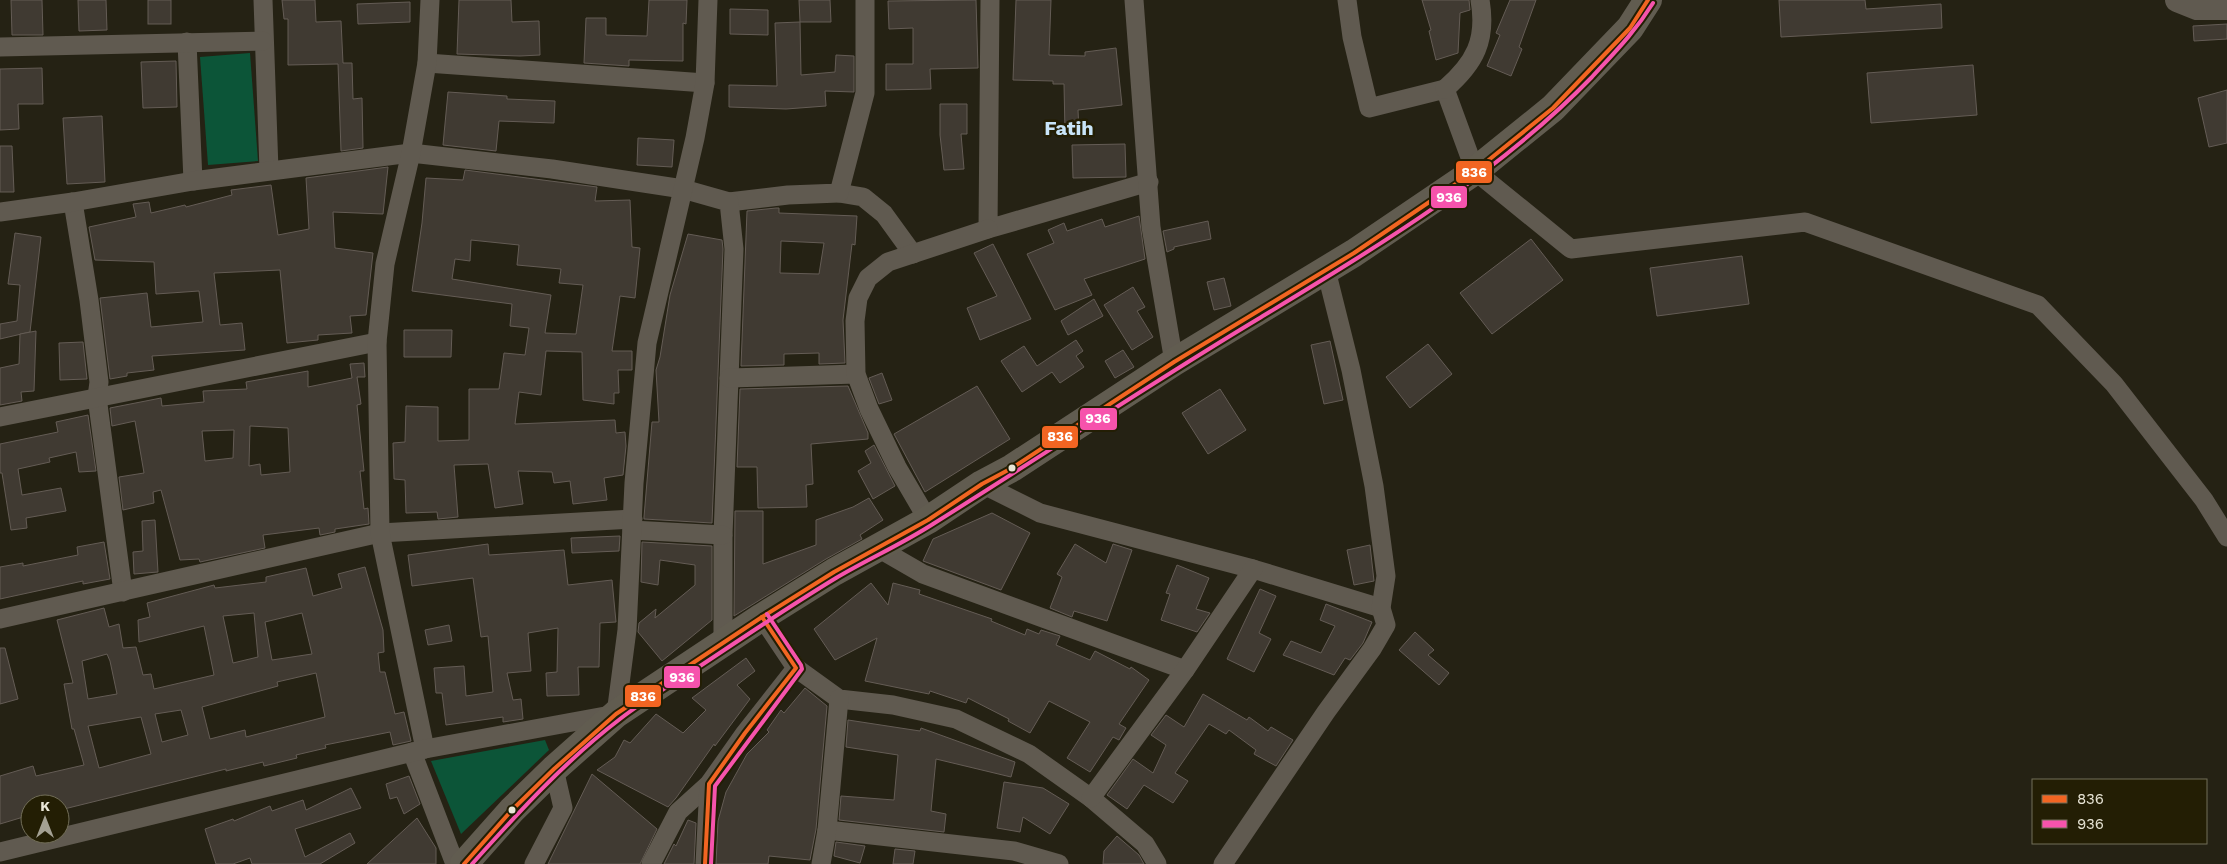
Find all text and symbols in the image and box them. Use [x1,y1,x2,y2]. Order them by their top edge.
district label: Fatih [1044,116,1094,140]
line badge: 836 [1455,160,1493,184]
text: 836 [1461,164,1487,180]
line badge: 936 [1430,185,1468,209]
text: 936 [1436,189,1462,205]
line badge: 936 [1079,407,1118,431]
text: 936 [1085,410,1111,426]
line badge: 836 [1041,425,1079,449]
text: 836 [1047,428,1073,444]
unlabelled marker [1007,463,1017,473]
line badge: 936 [663,665,701,689]
text: 936 [669,669,695,685]
line badge: 836 [624,684,662,708]
text: 836 [630,688,656,704]
legend [2032,779,2207,844]
text: 836 [2077,790,2104,808]
north arrow [20,794,70,844]
text: K [40,798,50,814]
unlabelled marker [507,805,517,815]
text: 936 [2077,815,2104,833]

